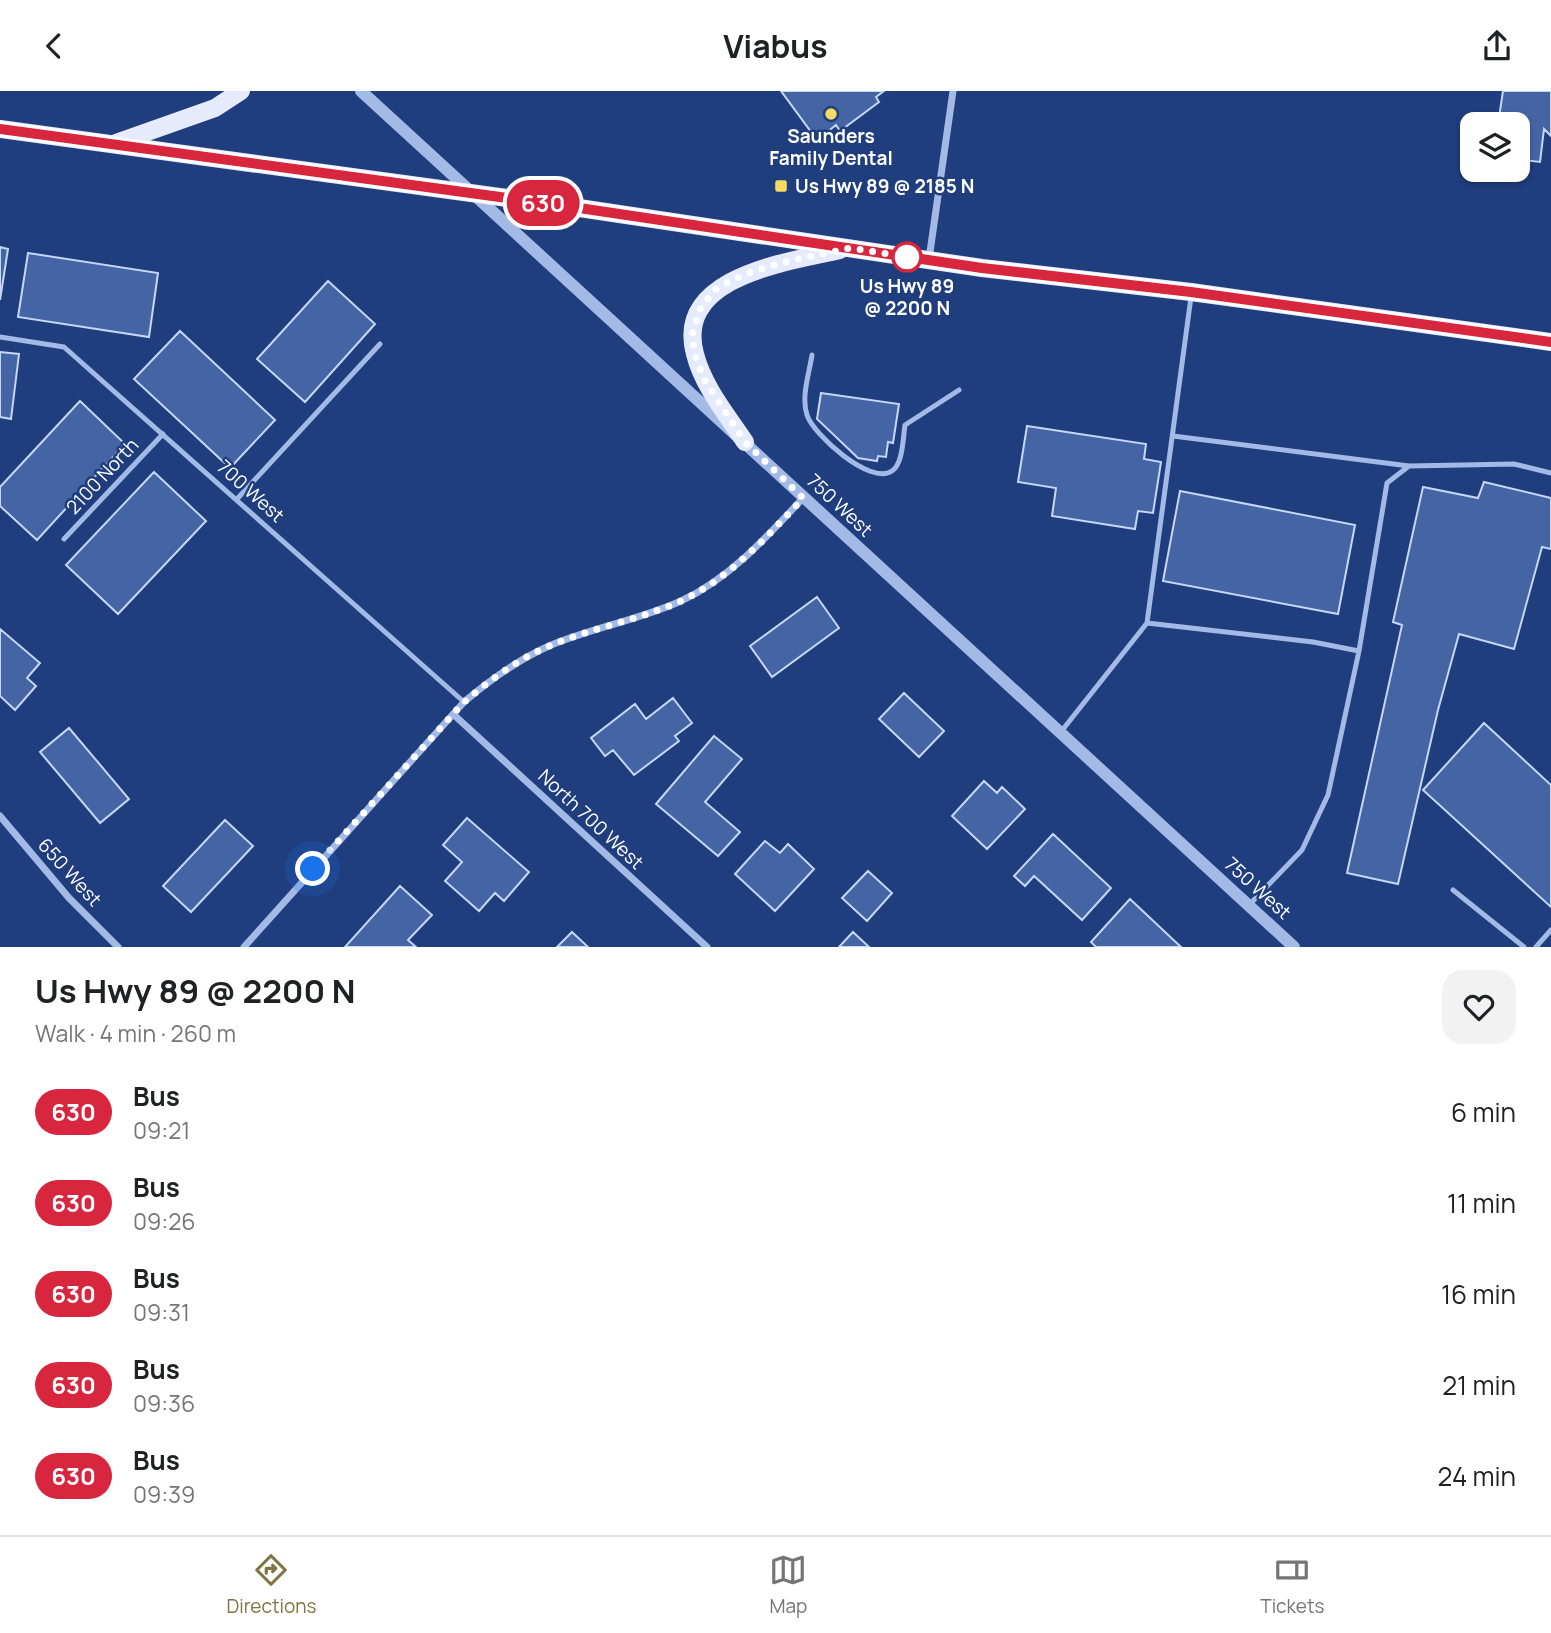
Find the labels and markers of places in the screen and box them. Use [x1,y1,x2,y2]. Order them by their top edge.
marker: Saunders Family Dental [823,106,839,122]
place label: Saunders Family Dental [769,123,893,171]
place label: Us Hwy 89 @ 2185 N [795,173,974,199]
marker: Us Hwy 89 @ 2185 N [773,178,789,194]
marker: Us Hwy 89 @ 2200 N [892,242,922,272]
place label: Us Hwy 89 @ 2200 N [860,273,954,321]

